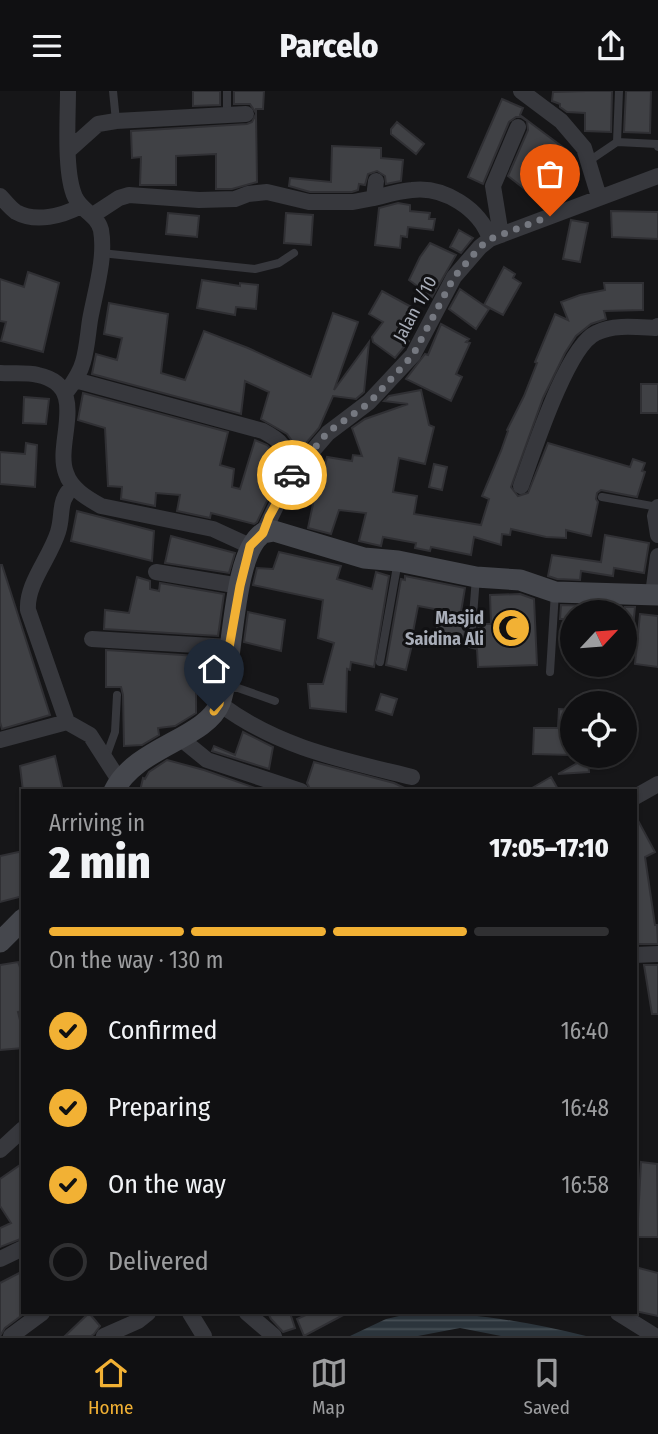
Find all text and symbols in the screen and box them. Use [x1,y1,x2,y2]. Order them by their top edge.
icon: menu [28,27,66,65]
text: Parcelo [280,27,378,65]
icon: share [592,27,630,65]
pin [520,144,580,216]
icon: bag [531,155,569,193]
street label: Jalan 1/10 [389,272,441,346]
courier [257,440,327,510]
icon: car [273,456,311,494]
north arrow [560,600,637,677]
map controls [560,600,637,768]
place label: Masjid Saidina Ali [405,607,484,650]
mosque icon: Masjid Saidina Ali [490,607,532,649]
pin [184,639,244,711]
icon: home [195,650,233,688]
button: locate [560,691,637,768]
text: Arriving in [49,809,145,837]
text: 17:05–17:10 [489,833,609,864]
text: 2 min [49,835,151,890]
text: On the way · 130 m [49,946,223,974]
icon: check [49,1012,87,1050]
text: Confirmed [108,1015,218,1046]
text: 16:40 [561,1017,609,1045]
icon: check [49,1089,87,1127]
text: Preparing [108,1092,210,1123]
text: 16:48 [561,1094,609,1122]
icon: check [49,1166,87,1204]
text: On the way [108,1169,226,1200]
text: 16:58 [562,1171,609,1199]
text: Delivered [108,1246,209,1277]
tab: Home [88,1354,134,1419]
tab: Map [310,1354,348,1419]
tab: Saved [524,1354,570,1419]

